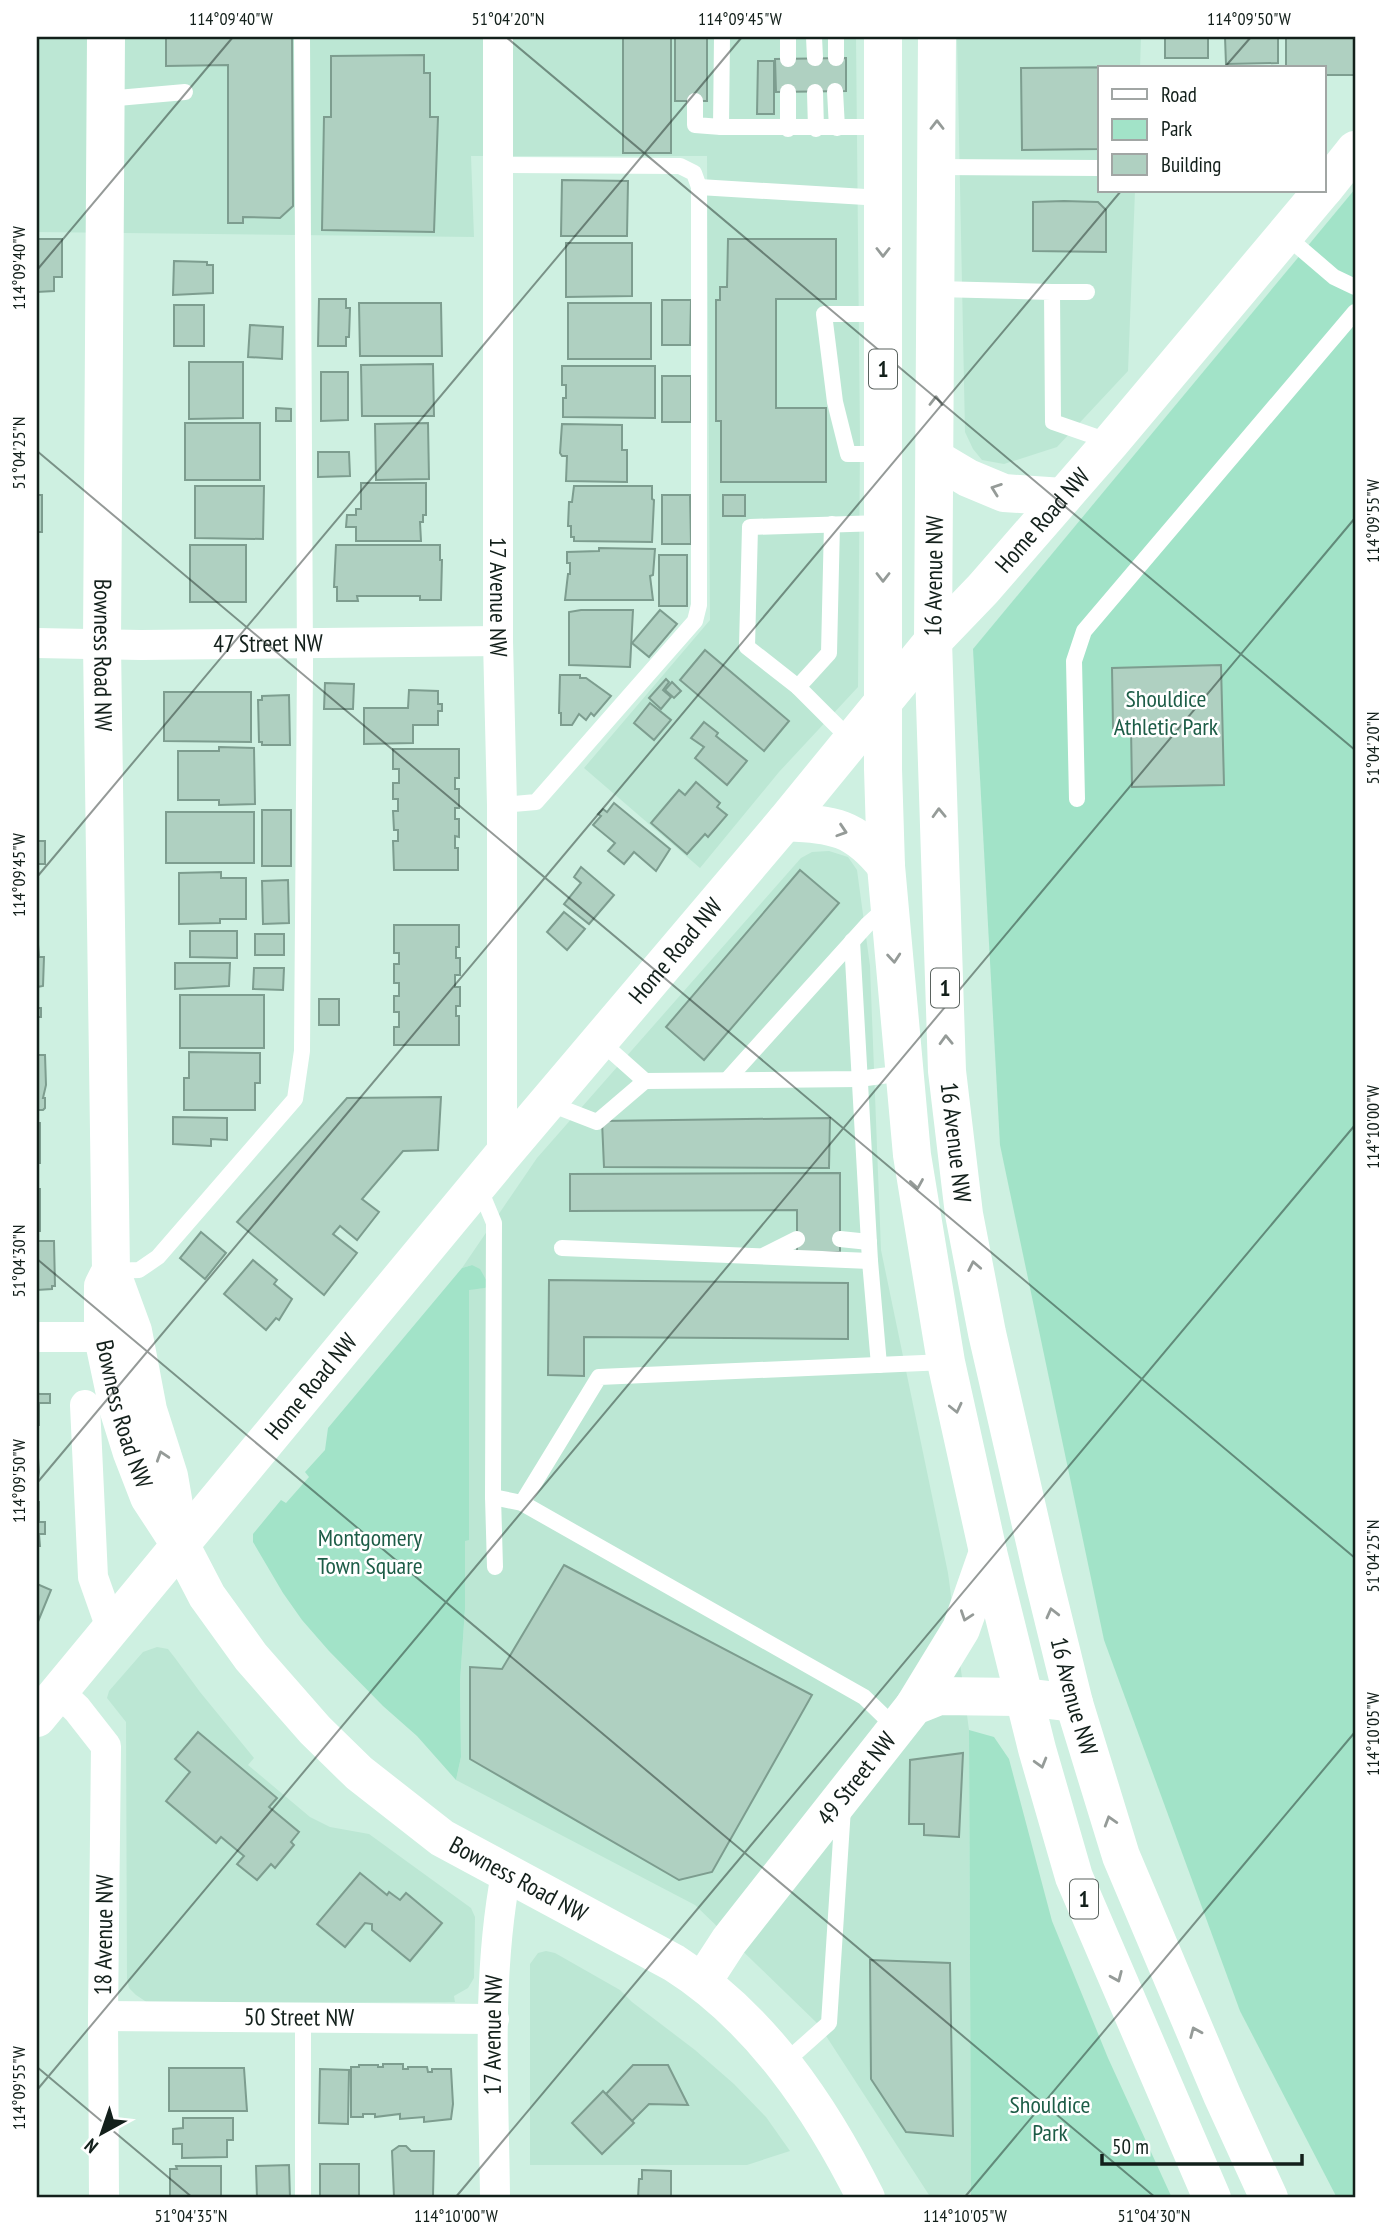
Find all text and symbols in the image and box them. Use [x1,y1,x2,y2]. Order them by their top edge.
text: 114°09'40"W [189,7,273,30]
text: 51°04'20"N [472,7,544,30]
text: 114°09'45"W [698,7,782,30]
text: 114°09'50"W [1207,7,1291,30]
legend [1098,66,1326,192]
text: Road [1161,81,1197,108]
text: Park [1161,115,1192,142]
one-way arrow [929,119,944,130]
text: Building [1161,151,1221,178]
text: 114°09'40"W [7,226,30,310]
one-way arrow [875,247,891,258]
road number: 1 [869,350,897,388]
one-way arrow [928,396,944,406]
text: 51°04'25"N [7,417,30,489]
street label: Home Road NW [988,461,1096,579]
text: 114°09'55"W [1361,479,1384,563]
one-way arrow [990,483,1003,497]
street label: 16 Avenue NW [917,515,950,637]
street label: 17 Avenue NW [483,537,514,657]
one-way arrow [875,573,891,583]
street label: Bowness Road NW [87,579,119,731]
street label: 47 Street NW [213,627,323,659]
park label: Shouldice Athletic Park [1114,683,1219,742]
text: 51°04'20"N [1361,712,1384,784]
one-way arrow [931,807,946,818]
one-way arrow [836,822,848,837]
text: 114°09'45"W [7,833,30,917]
street label: Home Road NW [622,892,729,1010]
one-way arrow [886,953,901,964]
road number: 1 [931,968,959,1007]
one-way arrow [939,1034,954,1045]
street label: 16 Avenue NW [933,1080,978,1204]
text: 114°10'00"W [1361,1085,1384,1169]
one-way arrow [909,1178,924,1190]
text: 51°04'30"N [7,1225,30,1297]
one-way arrow [967,1260,982,1272]
street label: Home Road NW [258,1327,364,1446]
street label: Bowness Road NW [89,1337,160,1492]
one-way arrow [948,1402,963,1414]
text: 114°09'50"W [7,1439,30,1523]
one-way arrow [156,1450,171,1462]
text: 51°04'25"N [1361,1520,1384,1592]
park label: Montgomery Town Square [317,1522,423,1581]
one-way arrow [1046,1607,1060,1619]
one-way arrow [960,1609,974,1621]
street label: 16 Avenue NW [1043,1634,1105,1759]
text: 114°10'05"W [1361,1692,1384,1776]
street label: 49 Street NW [810,1726,903,1832]
one-way arrow [1033,1757,1047,1769]
one-way arrow [1104,1815,1118,1828]
street label: Bowness Road NW [444,1829,593,1929]
street label: 18 Avenue NW [87,1874,120,1996]
road number: 1 [1070,1880,1098,1918]
one-way arrow [1109,1970,1123,1982]
street label: 17 Avenue NW [477,1974,509,2095]
street label: 50 Street NW [244,2001,354,2033]
one-way arrow [1189,2026,1203,2039]
text: 114°09'55"W [7,2046,30,2130]
park label: Shouldice Park [1010,2089,1090,2148]
north arrow [66,2098,136,2168]
scale bar [1102,2123,1301,2167]
text: 50 m [1112,2133,1149,2160]
text: N [79,2134,103,2159]
text: 51°04'35"N [155,2204,227,2227]
text: 114°10'00"W [414,2204,498,2227]
text: 114°10'05"W [923,2204,1007,2227]
text: 51°04'30"N [1118,2204,1190,2227]

